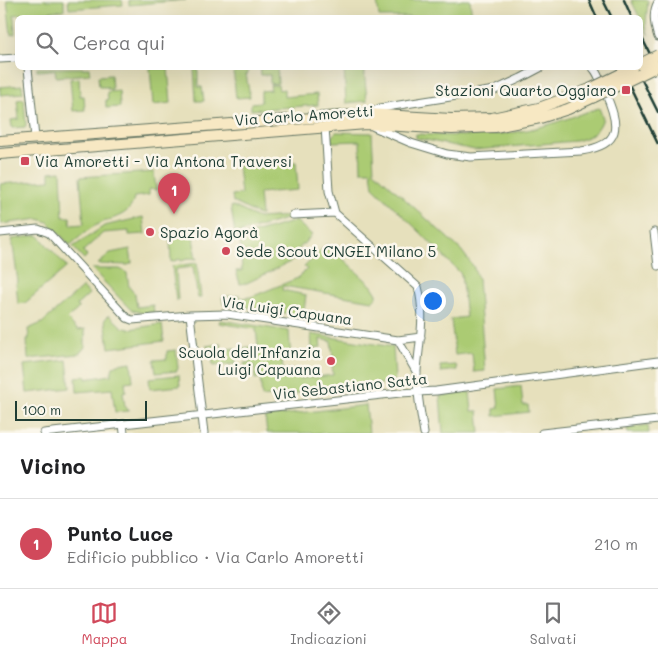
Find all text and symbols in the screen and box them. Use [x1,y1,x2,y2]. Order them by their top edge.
search box [15,15,643,70]
icon: search [33,29,61,57]
text: Cerca qui [73,30,165,55]
place label: Stazioni Quarto Oggiaro [435,80,616,100]
marker: Stazioni Quarto Oggiaro [620,84,632,96]
street label: Via Carlo Amoretti [234,100,374,130]
place label: Via Amoretti - Via Antona Traversi [35,151,292,171]
marker: Via Amoretti - Via Antona Traversi [19,155,31,167]
pin: 1 [158,173,190,214]
place label: Spazio Agorà [160,222,259,242]
marker: Spazio Agorà [144,226,156,238]
place label: Sede Scout CNGEI Milano 5 [236,241,436,261]
marker: Sede Scout CNGEI Milano 5 [220,245,232,257]
your location [420,288,446,314]
street label: Via Luigi Capuana [220,291,354,329]
place label: Scuola dell'Infanzia Luigi Capuana [178,342,321,379]
marker: Scuola dell'Infanzia Luigi Capuana [325,355,337,367]
street label: Via Sebastiano Satta [272,368,428,404]
scale bar [15,398,148,421]
text: 100 m [22,400,61,419]
text: Vicino [20,452,85,479]
text: Punto Luce [67,521,173,546]
text: 1 [32,533,40,554]
text: 210 m [594,533,638,554]
text: Edificio pubblico · Via Carlo Amoretti [67,546,364,567]
tab: Mappa [81,599,127,648]
tab: Indicazioni [290,599,367,648]
tab: Salvati [530,599,576,648]

